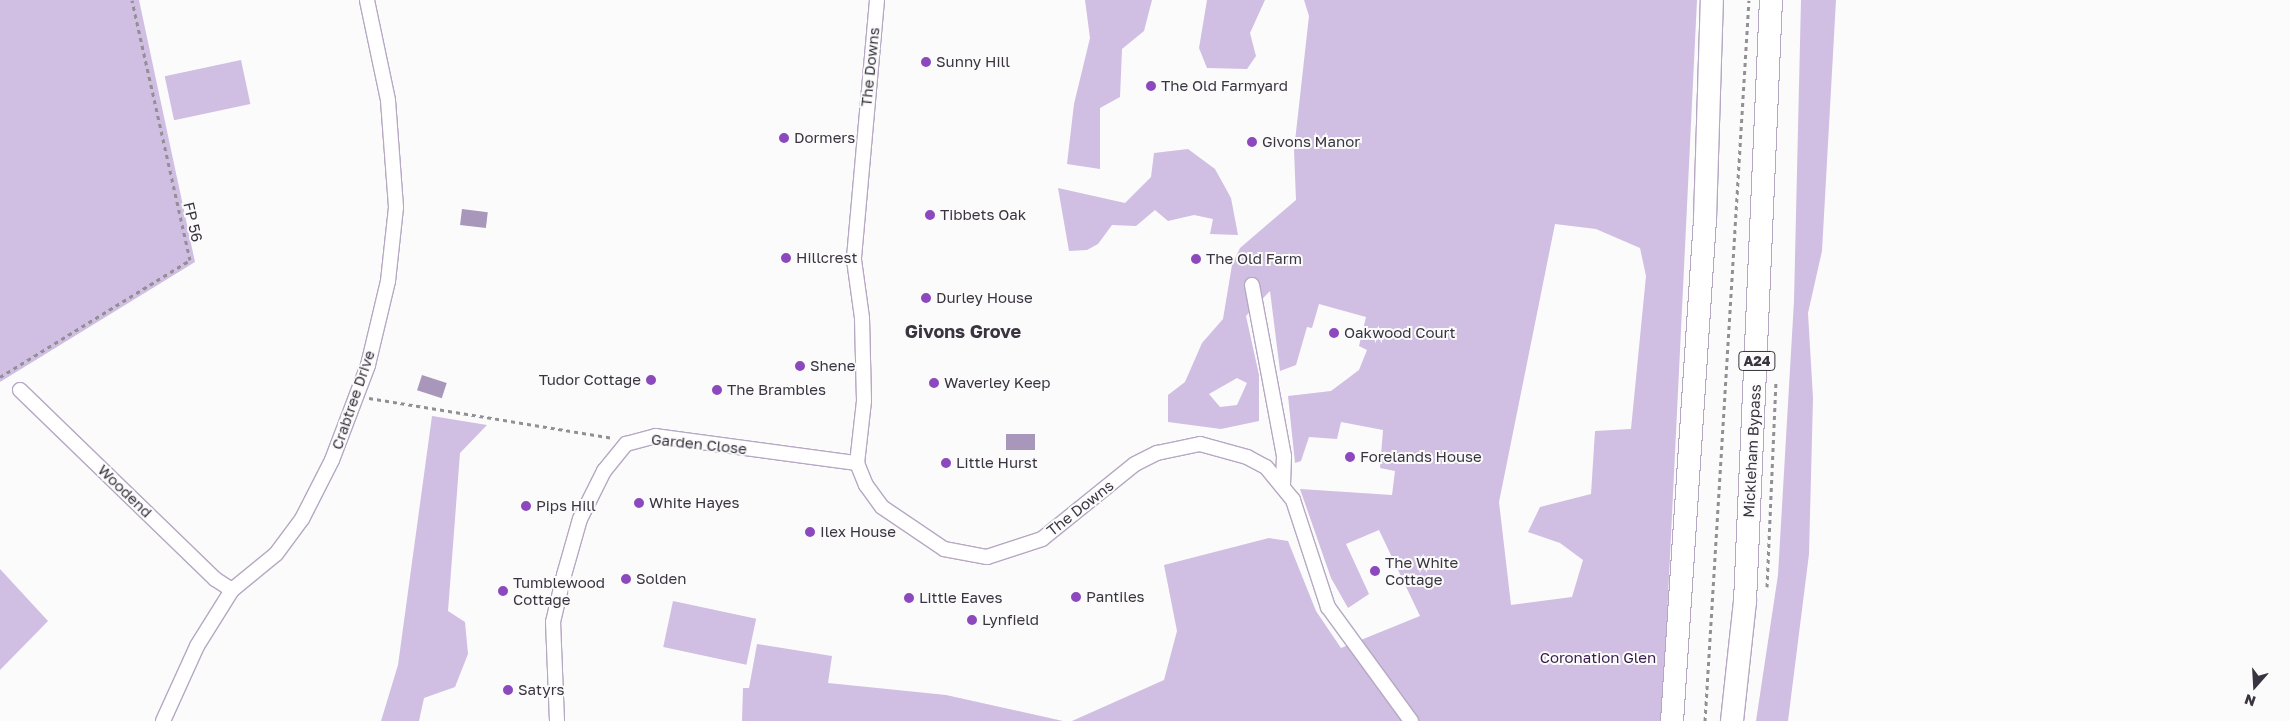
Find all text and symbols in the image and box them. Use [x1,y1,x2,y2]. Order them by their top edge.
street label: The Downs [857,26,883,108]
place label: Sunny Hill [936,53,1010,71]
marker: Sunny Hill [920,56,932,68]
place label: The Old Farmyard [1161,77,1288,95]
marker: The Old Farmyard [1145,80,1157,92]
place label: Dormers [794,129,855,147]
marker: Dormers [778,132,790,144]
place label: Givons Manor [1262,133,1360,151]
marker: Givons Manor [1246,136,1258,148]
street label: FP 56 [180,200,206,244]
place label: Tibbets Oak [940,206,1026,224]
marker: Tibbets Oak [924,209,936,221]
place label: Hillcrest [796,249,857,267]
place label: The Old Farm [1206,250,1302,268]
marker: Hillcrest [780,252,792,264]
marker: The Old Farm [1190,253,1202,265]
place label: Durley House [936,289,1033,307]
marker: Durley House [920,292,932,304]
district label: Givons Grove [905,320,1021,342]
place label: Oakwood Court [1344,324,1456,342]
marker: Oakwood Court [1328,327,1340,339]
street label: Crabtree Drive [328,348,378,452]
road number: A24 [1738,350,1776,372]
place label: Shene [810,357,855,375]
marker: Shene [794,360,806,372]
place label: Tudor Cottage [539,371,641,389]
marker: Tudor Cottage [645,374,657,386]
place label: Waverley Keep [944,374,1050,392]
marker: Waverley Keep [928,377,940,389]
place label: The Brambles [727,381,826,399]
marker: The Brambles [711,384,723,396]
street label: Mickleham Bypass [1740,384,1764,518]
street label: Garden Close [650,430,748,458]
place label: Forelands House [1360,448,1482,466]
marker: Forelands House [1344,451,1356,463]
place label: Little Hurst [956,454,1038,472]
marker: Little Hurst [940,457,952,469]
street label: Woodend [94,461,156,521]
street label: The Downs [1043,476,1117,540]
place label: White Hayes [649,494,739,512]
place label: Pips Hill [536,497,596,515]
marker: White Hayes [633,497,645,509]
marker: Pips Hill [520,500,532,512]
place label: Ilex House [820,523,896,541]
marker: Ilex House [804,526,816,538]
place label: The White Cottage [1385,553,1458,588]
marker: The White Cottage [1369,565,1381,577]
place label: Solden [636,570,686,588]
place label: Tumblewood Cottage [513,573,605,608]
marker: Solden [620,573,632,585]
marker: Tumblewood Cottage [497,585,509,597]
place label: Pantiles [1086,588,1145,606]
place label: Little Eaves [919,589,1002,607]
marker: Pantiles [1070,591,1082,603]
marker: Little Eaves [903,592,915,604]
place label: Lynfield [982,611,1039,629]
marker: Lynfield [966,614,978,626]
park label: Coronation Glen [1540,649,1656,667]
north arrow [2230,661,2280,711]
place label: Satyrs [518,681,564,699]
marker: Satyrs [502,684,514,696]
text: N [2242,691,2258,710]

